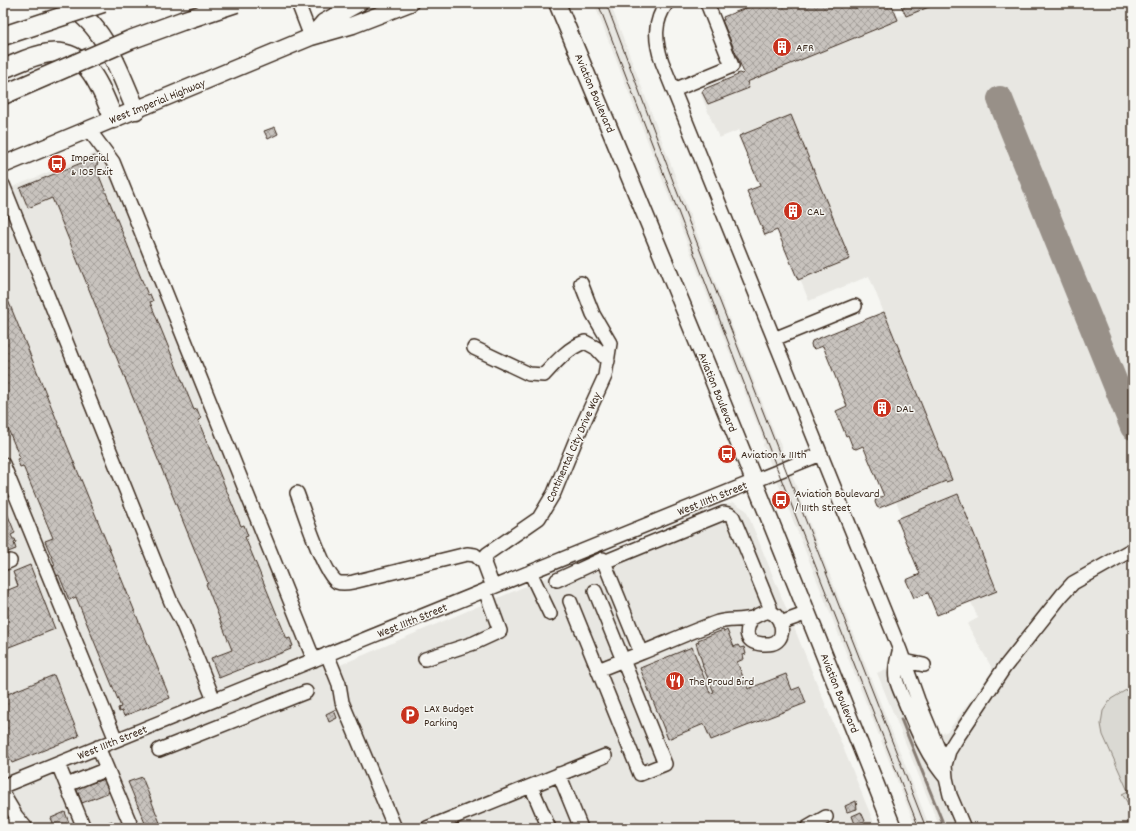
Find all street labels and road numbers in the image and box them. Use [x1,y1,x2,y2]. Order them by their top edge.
street label: Aviation Boulevard [569,51,618,136]
street label: West Imperial Highway [107,75,209,129]
street label: Aviation Boulevard [693,350,740,435]
street label: Continental City Drive Way [542,389,607,505]
street label: West 111th Street [675,477,751,521]
street label: West 111th Street [375,599,451,643]
street label: Aviation Boulevard [815,651,862,736]
street label: West 111th Street [75,721,151,765]

